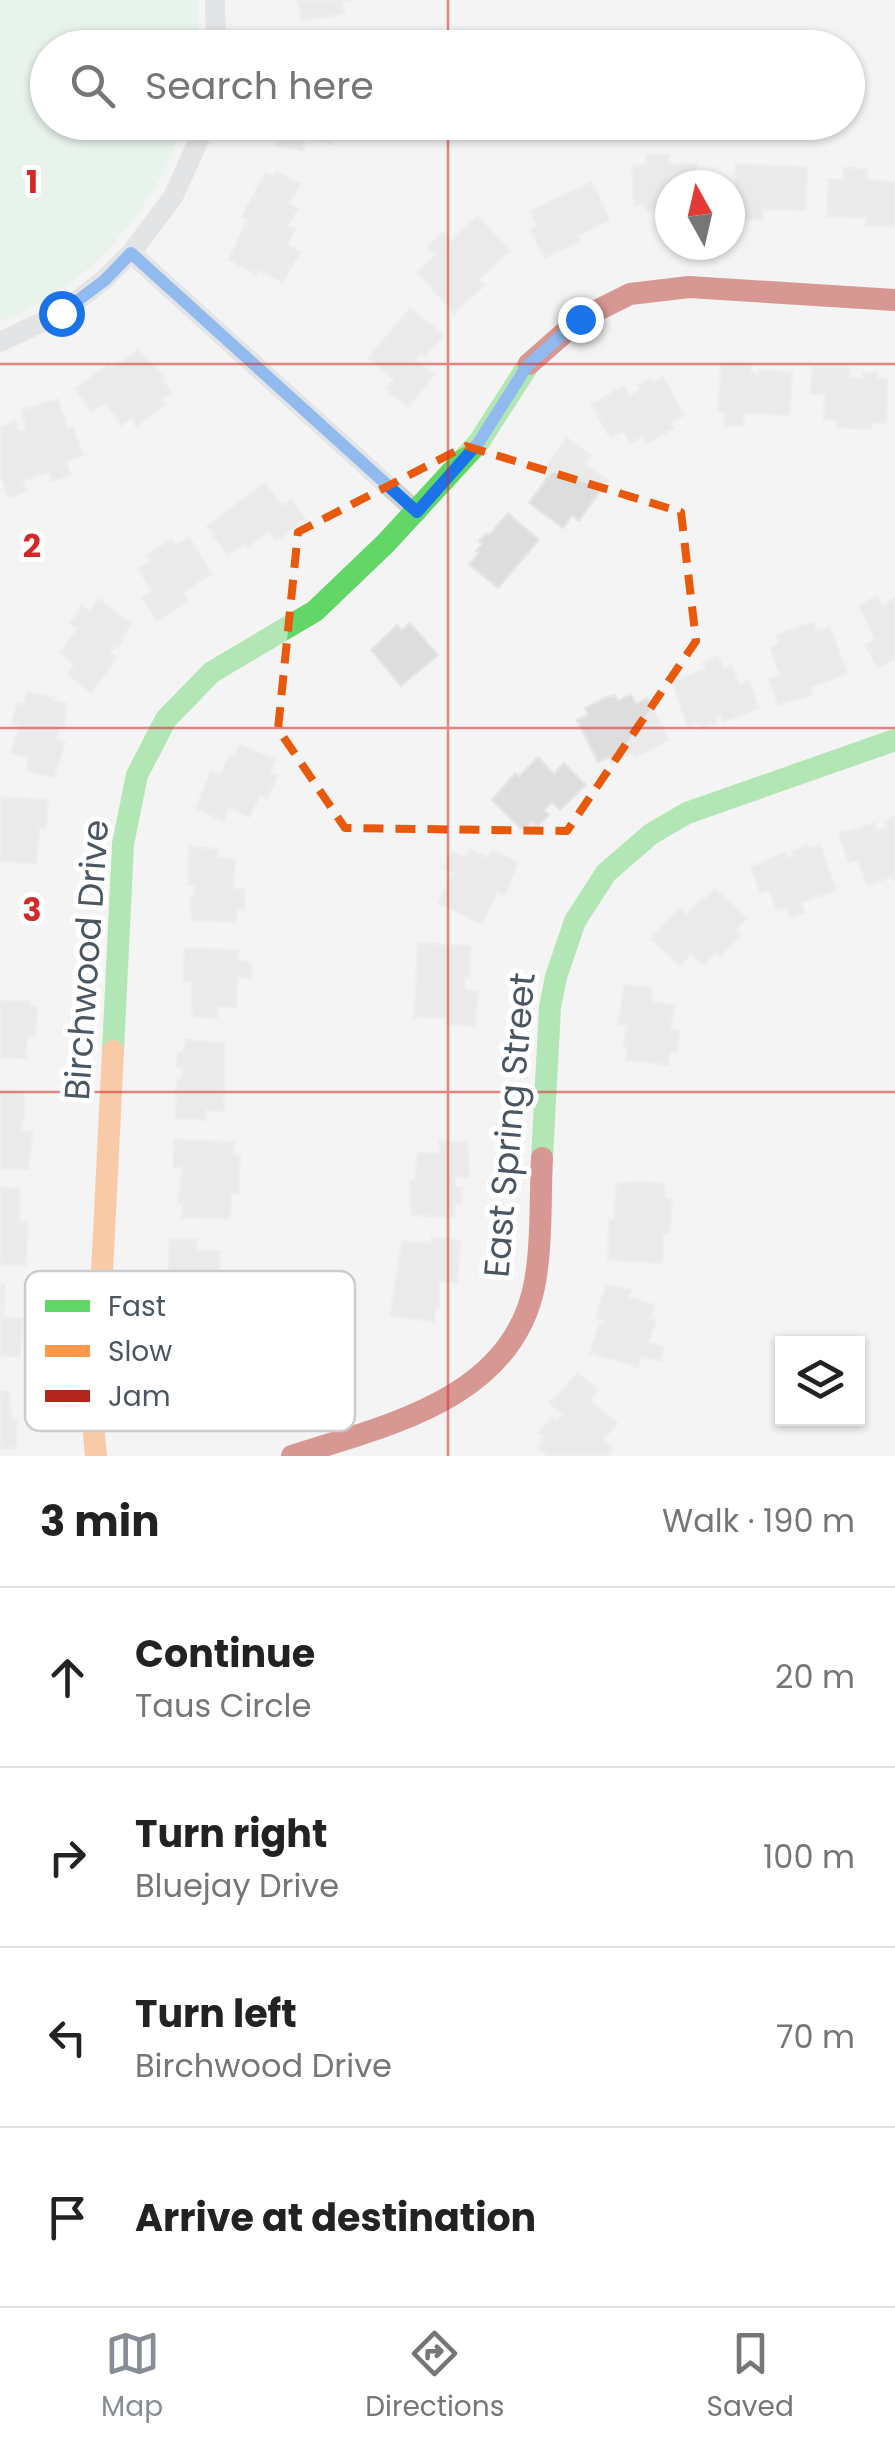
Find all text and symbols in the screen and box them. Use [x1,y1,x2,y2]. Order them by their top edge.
search box [30,30,865,140]
icon: search [65,58,120,113]
text: Search here [145,59,374,112]
text: 1 [26,159,38,204]
north arrow [655,170,745,260]
route start [39,291,85,337]
route end [558,297,604,343]
text: 2 [23,523,41,568]
street label: Birchwood Drive [52,818,120,1102]
text: 3 [22,887,42,932]
street label: East Spring Street [471,971,547,1279]
legend [25,1271,355,1431]
text: Fast [108,1287,166,1326]
text: Slow [108,1332,172,1371]
map controls [775,1336,865,1426]
button: layers [775,1336,865,1426]
text: Jam [108,1377,171,1416]
text: 3 min [40,1492,160,1551]
text: Walk · 190 m [662,1498,855,1543]
text: Continue [135,1627,315,1680]
icon: ahead [40,1650,95,1705]
text: 20 m [775,1654,855,1699]
text: Taus Circle [135,1683,311,1728]
text: Turn right [135,1807,327,1860]
icon: right [40,1830,95,1885]
text: 100 m [763,1834,855,1879]
text: Bluejay Drive [135,1863,339,1908]
text: Turn left [135,1987,297,2040]
icon: left [40,2010,95,2065]
text: 70 m [776,2014,855,2059]
text: Birchwood Drive [135,2043,392,2088]
icon: arrive [40,2190,95,2245]
text: Arrive at destination [135,2191,536,2244]
tab: Map [101,2326,163,2428]
tab: Directions [365,2326,504,2428]
tab: Saved [707,2326,794,2428]

